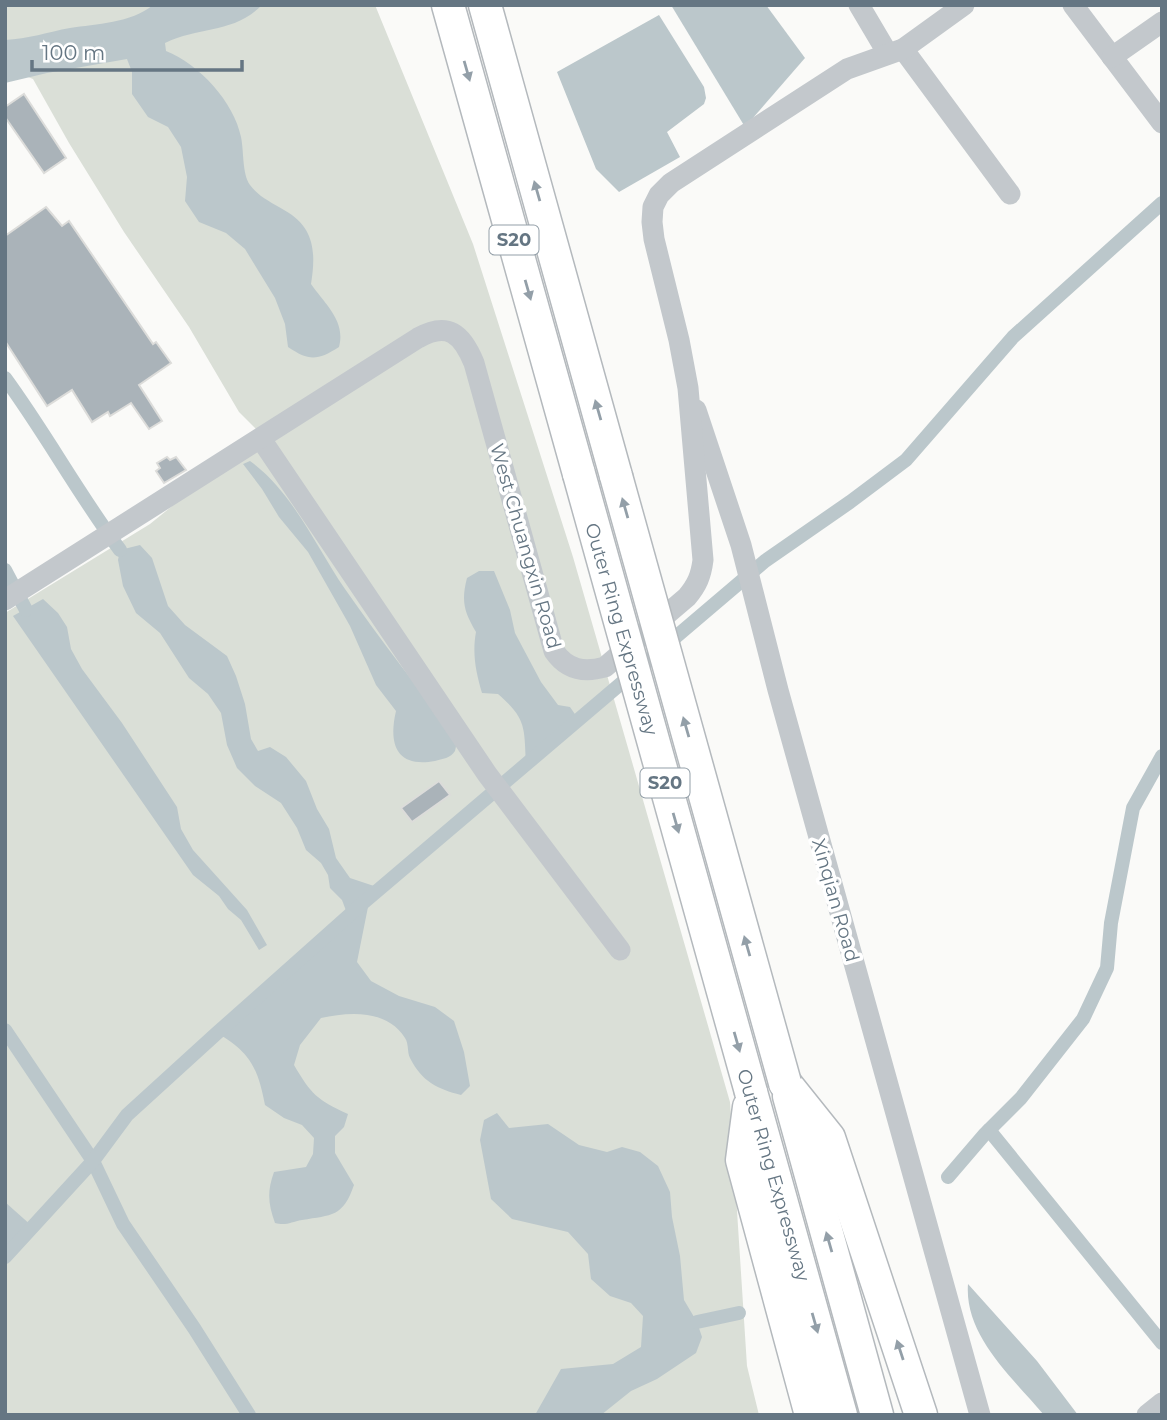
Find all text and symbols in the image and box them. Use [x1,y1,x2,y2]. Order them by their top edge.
scale bar [32,28,242,72]
text: 100 m [42,40,105,65]
one-way arrow [462,61,472,82]
one-way arrow [531,180,541,201]
road number: S20 [490,226,538,254]
one-way arrow [523,279,534,301]
one-way arrow [592,399,602,420]
street label: West Chuangxin Road [485,441,566,651]
one-way arrow [619,497,630,519]
street label: Outer Ring Expressway [580,520,663,739]
one-way arrow [680,716,691,738]
road number: S20 [640,768,690,798]
one-way arrow [672,813,682,834]
street label: Xinqian Road [807,836,864,964]
one-way arrow [741,935,752,957]
one-way arrow [733,1032,743,1053]
street label: Outer Ring Expressway [732,1066,815,1285]
one-way arrow [824,1231,834,1252]
one-way arrow [811,1313,821,1334]
one-way arrow [894,1339,905,1360]

